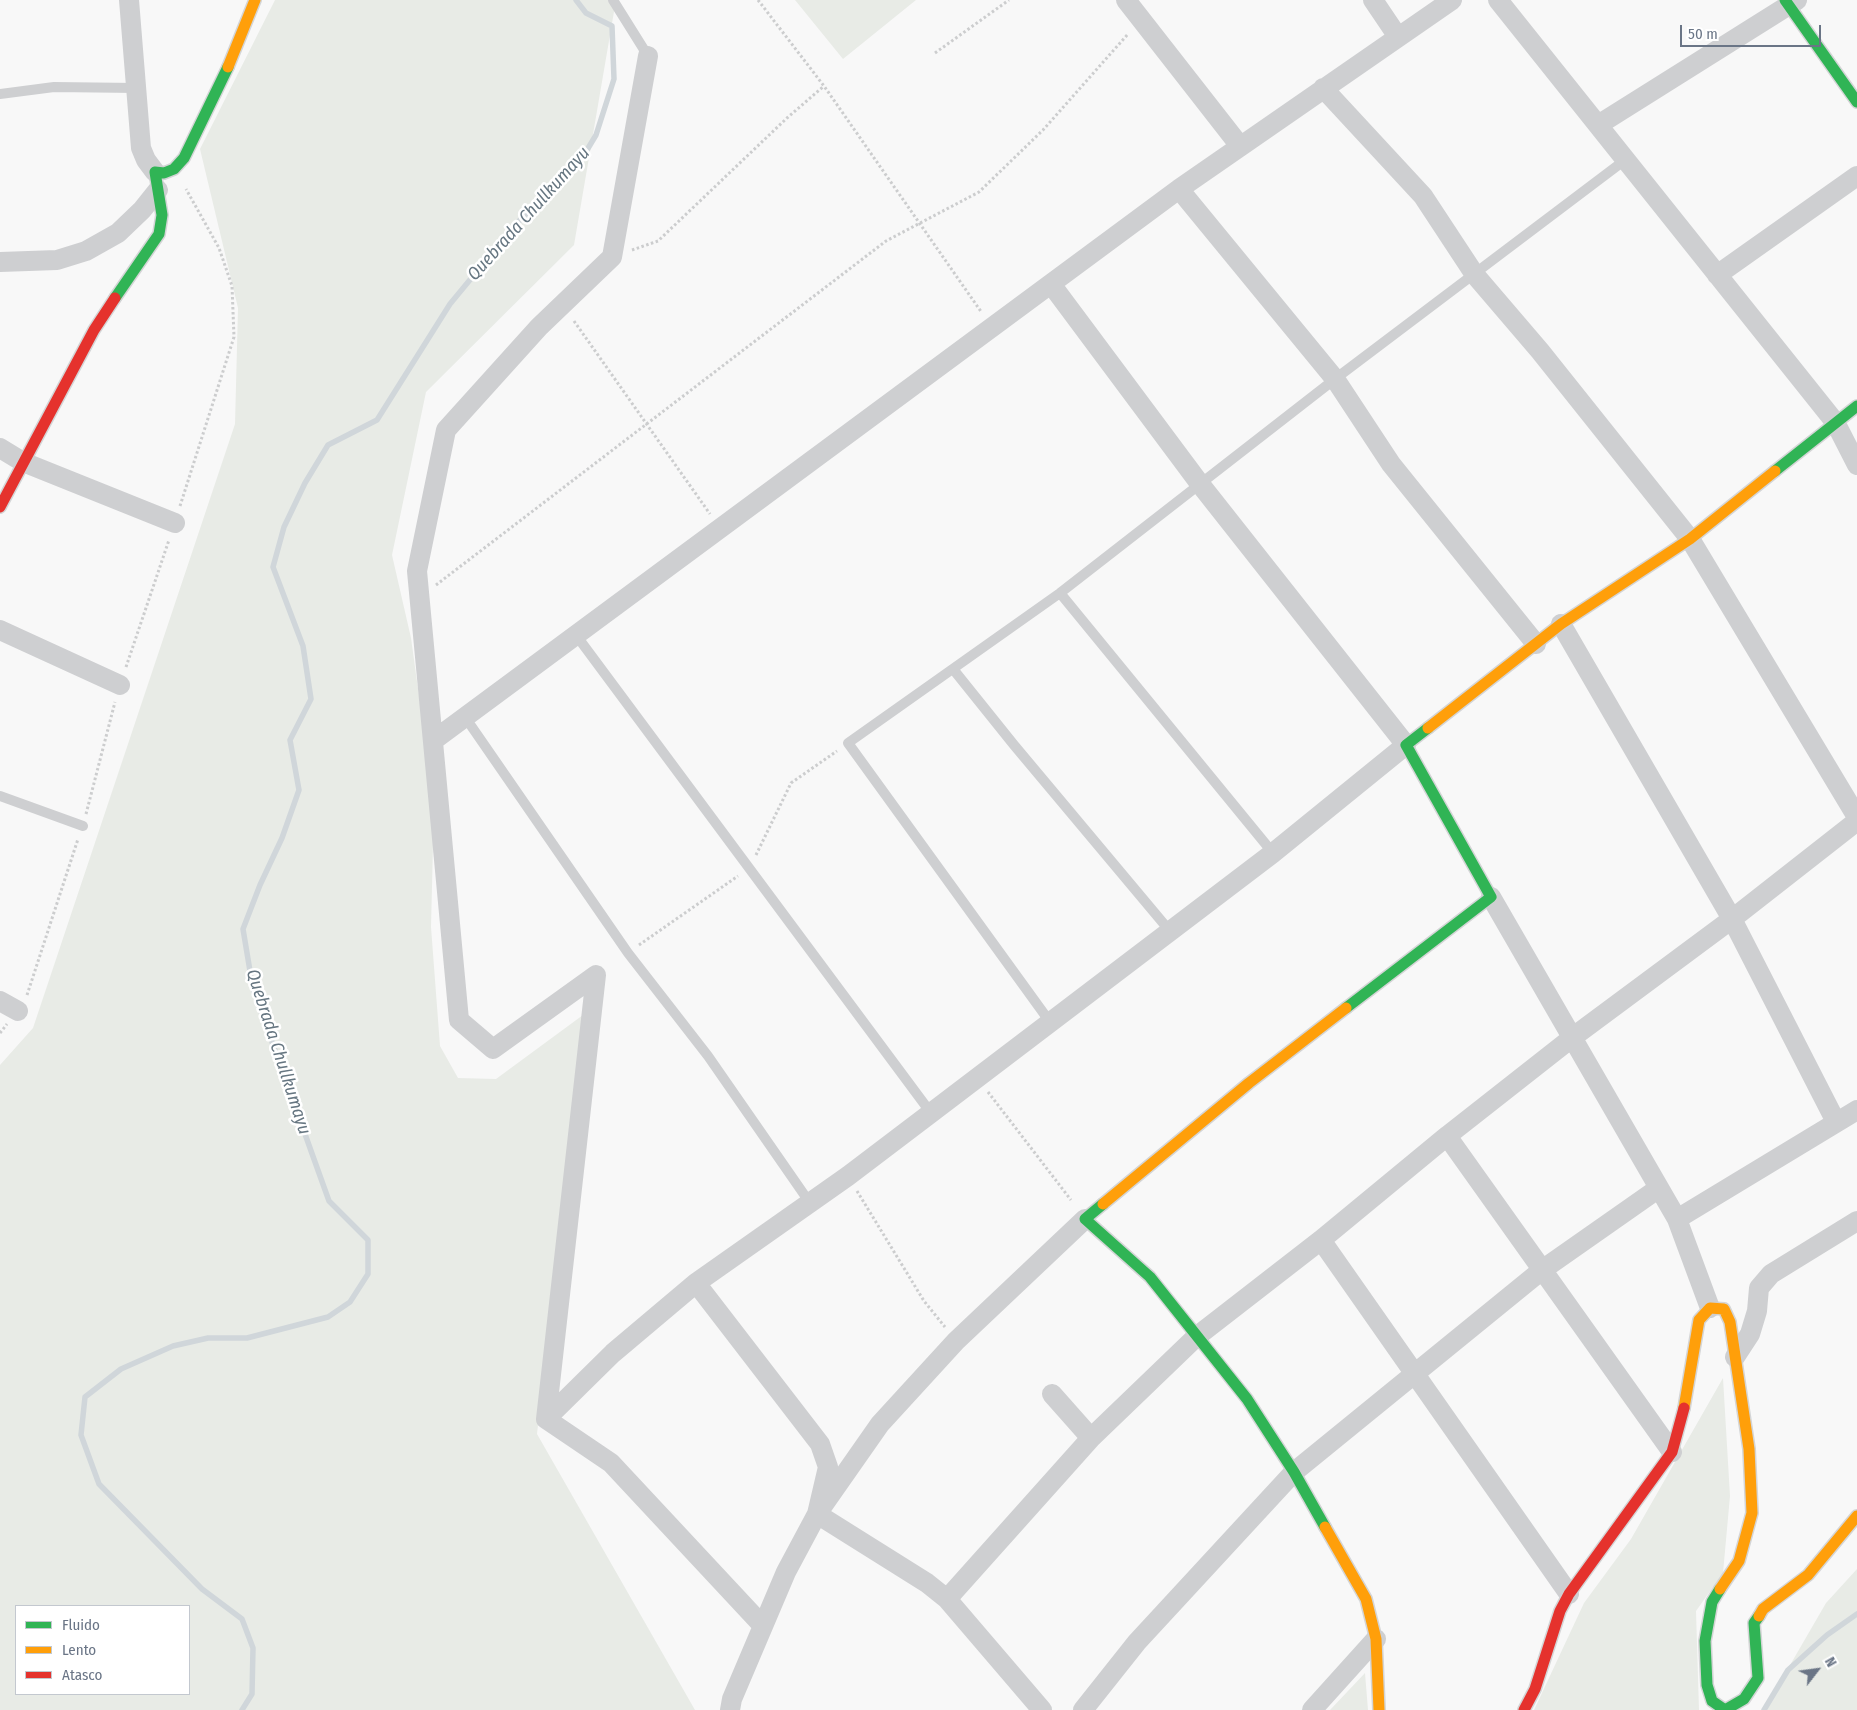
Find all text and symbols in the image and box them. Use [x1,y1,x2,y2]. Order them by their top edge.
scale bar [1682,15,1823,47]
text: 50 m [1688,25,1718,43]
water label: Quebrada Chullkumayu [463,143,595,285]
water label: Quebrada Chullkumayu [241,967,315,1137]
legend [15,1605,190,1695]
text: Fluido [62,1616,100,1634]
text: Lento [62,1641,96,1659]
north arrow [1792,1645,1842,1695]
text: N [1821,1654,1840,1670]
text: Atasco [62,1666,102,1684]

